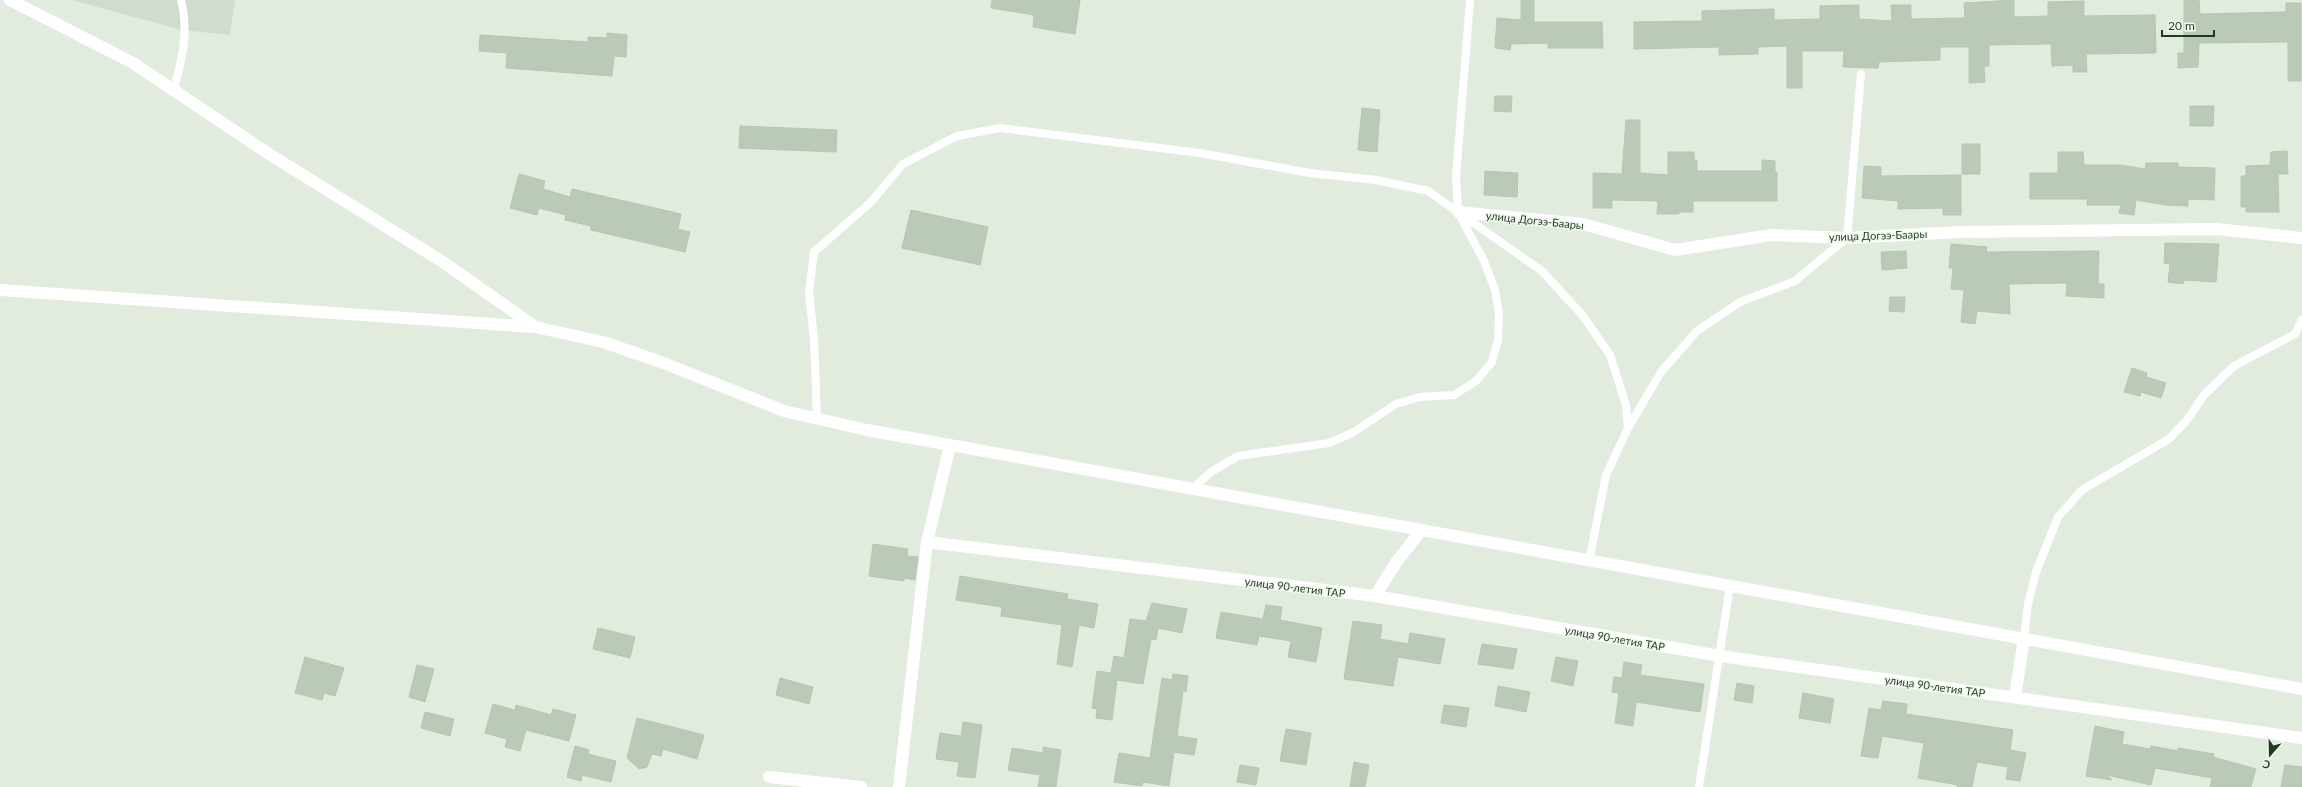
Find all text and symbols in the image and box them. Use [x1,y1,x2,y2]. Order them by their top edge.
scale bar [2162,12,2214,38]
text: 20 m [2168,18,2195,33]
street label: улица Догээ-Баары [1485,208,1585,232]
street label: улица Догээ-Баары [1829,227,1927,243]
street label: улица 90-летия ТАР [1244,574,1346,600]
street label: улица 90-летия ТАР [1564,623,1666,653]
street label: улица 90-летия ТАР [1884,673,1986,700]
north arrow [2250,735,2290,775]
text: С [2260,757,2272,772]

